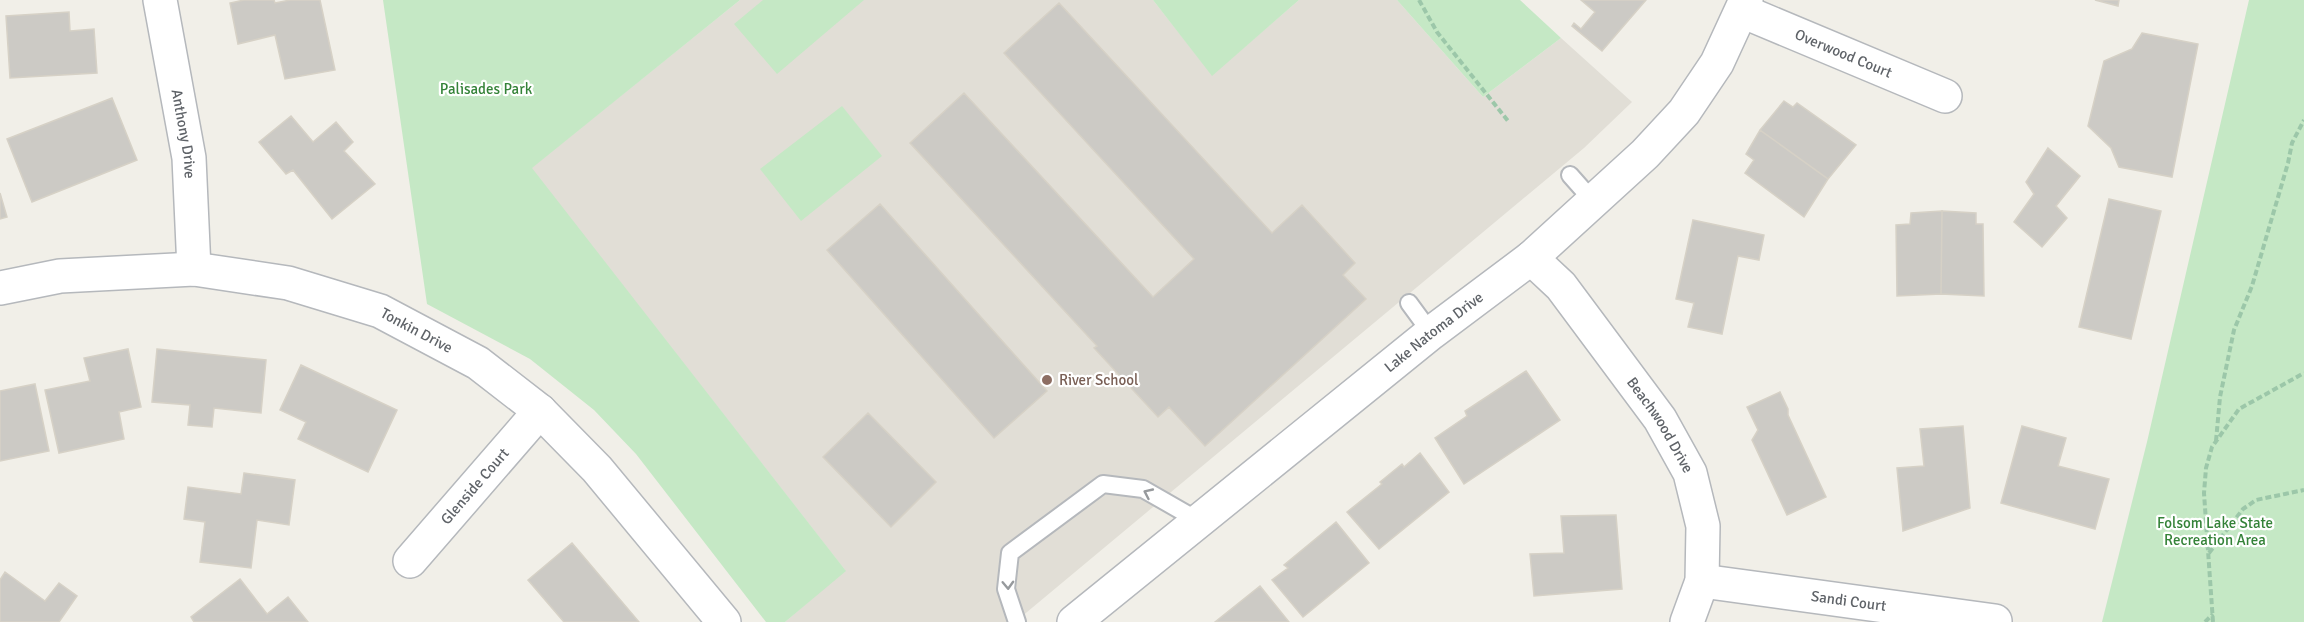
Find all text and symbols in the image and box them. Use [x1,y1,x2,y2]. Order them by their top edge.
street label: Overwood Court [1792,25,1895,82]
park label: Palisades Park [440,80,533,98]
street label: Anthony Drive [168,88,199,179]
street label: Lake Natoma Drive [1381,288,1487,376]
street label: Tonkin Drive [378,304,456,357]
place label: River School [1059,371,1138,389]
marker: River School [1040,373,1054,387]
street label: Beachwood Drive [1623,374,1697,476]
street label: Glenside Court [437,444,513,528]
one-way arrow [1144,488,1155,500]
park label: Folsom Lake State Recreation Area [2157,514,2273,549]
one-way arrow [1002,581,1014,590]
street label: Sandi Court [1810,587,1887,615]

